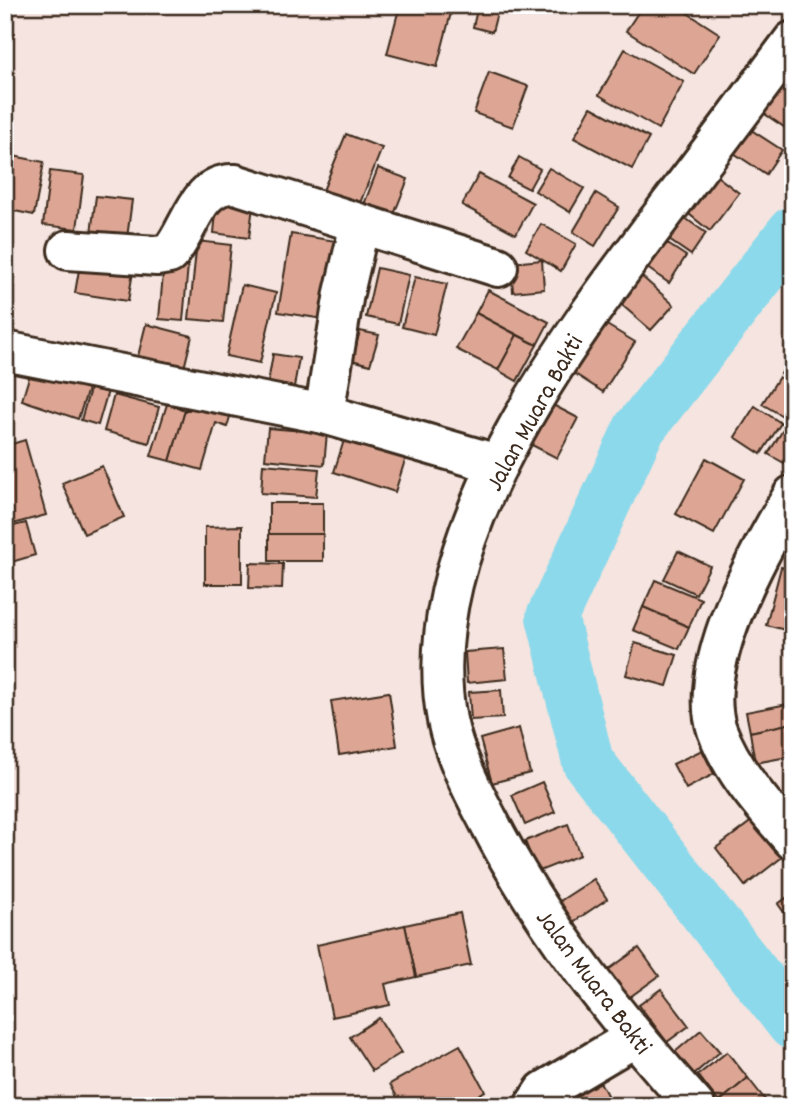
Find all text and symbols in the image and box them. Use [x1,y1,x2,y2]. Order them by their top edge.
street label: Jalan Muara Bakti [478,328,595,499]
street label: Jalan Muara Bakti [525,903,659,1064]

